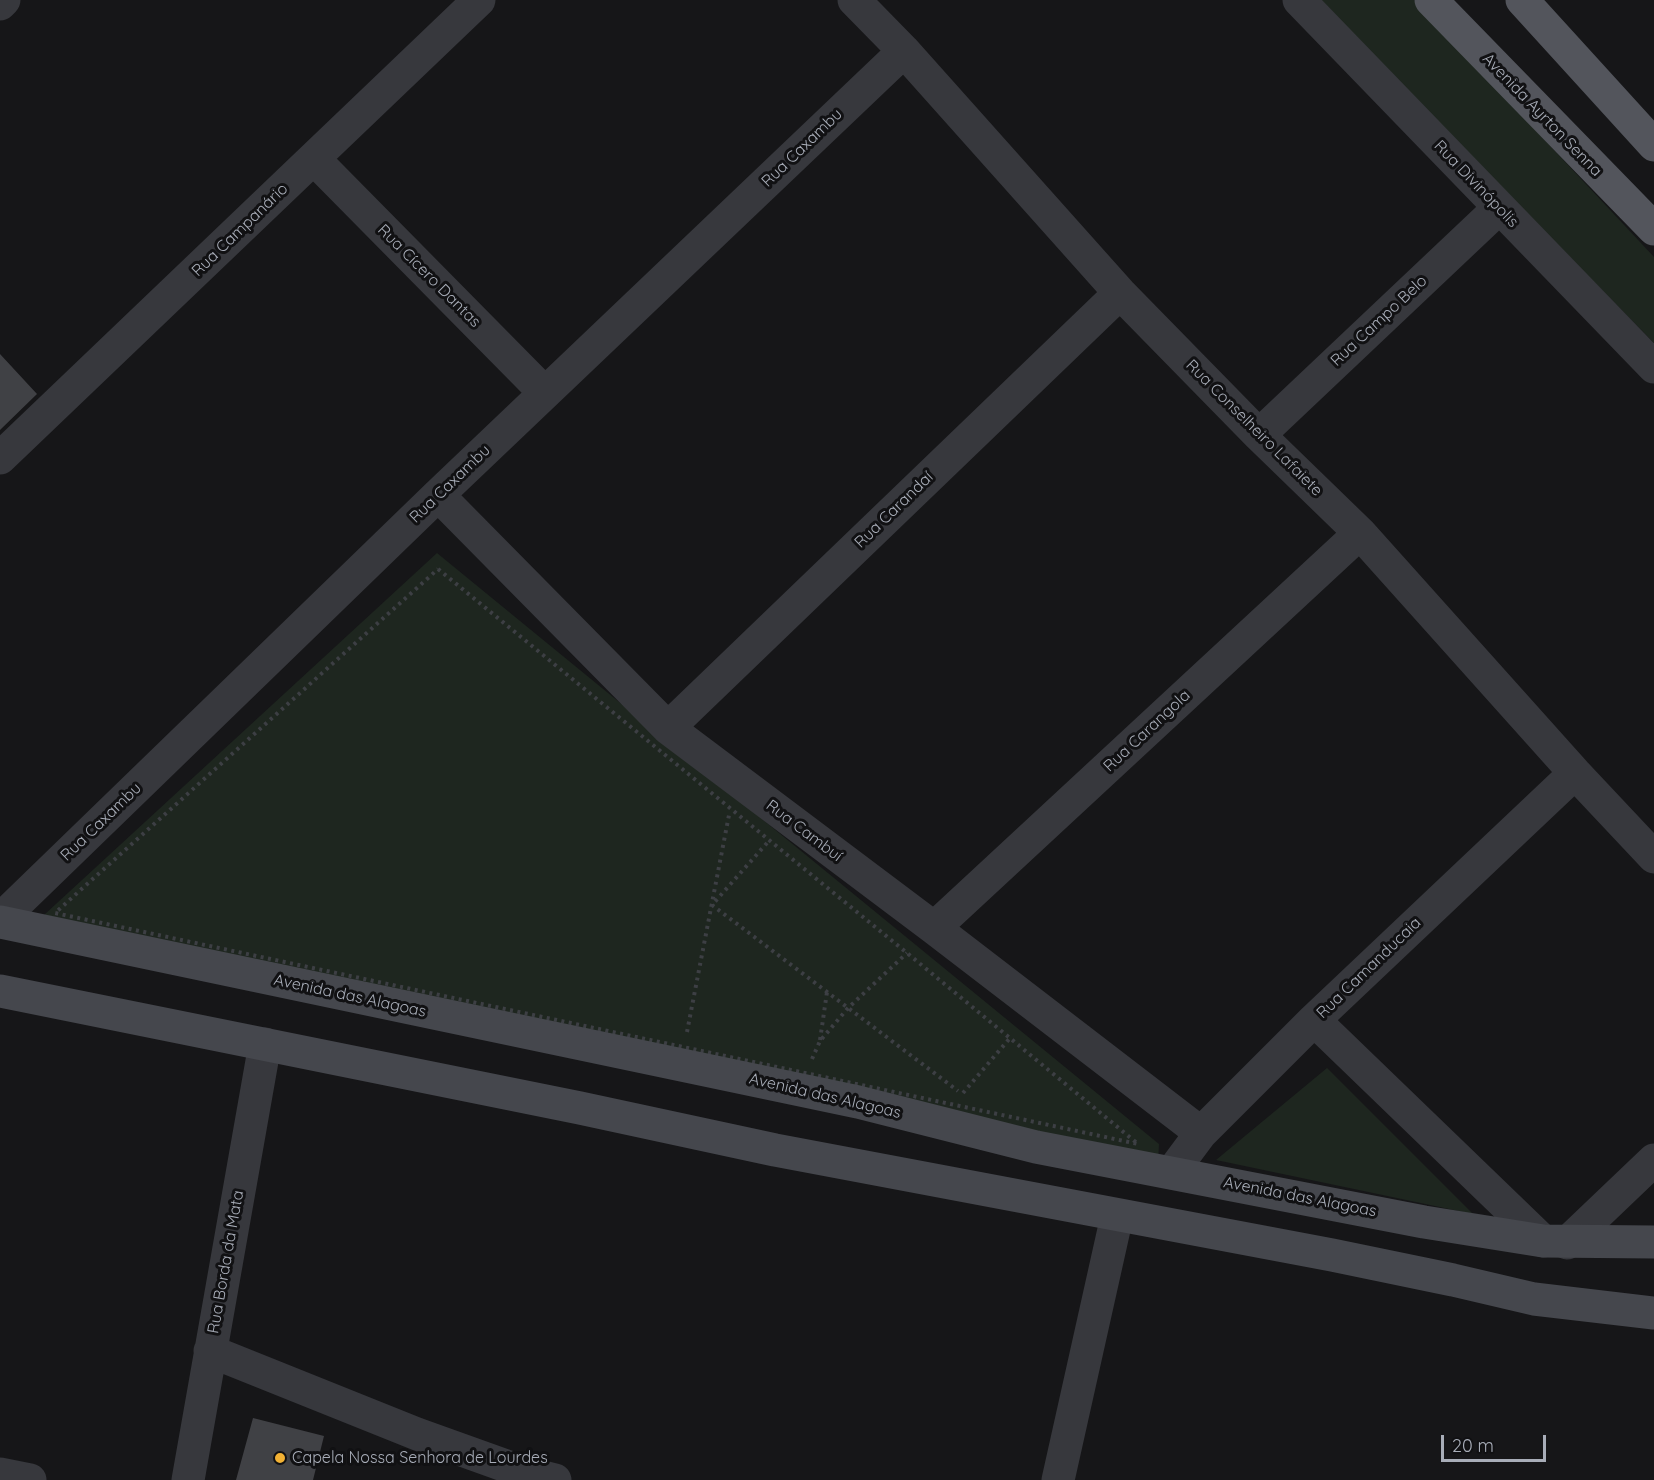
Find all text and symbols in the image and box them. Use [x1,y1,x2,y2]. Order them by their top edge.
street label: Avenida Ayrton Senna [1478,49,1606,181]
street label: Rua Caxambu [758,105,846,191]
street label: Rua Divinópolis [1430,137,1522,231]
street label: Rua Campanário [188,179,292,281]
street label: Rua Cícero Dantas [373,220,485,332]
street label: Rua Campo Belo [1327,271,1431,371]
street label: Rua Conselheiro Lafaiete [1182,356,1326,500]
street label: Rua Caxambu [406,441,494,527]
street label: Rua Carandaí [851,468,937,552]
street label: Rua Carangola [1100,686,1194,776]
street label: Rua Caxambu [57,779,145,865]
street label: Rua Cambuí [762,796,846,866]
street label: Rua Camanducaia [1313,913,1425,1023]
street label: Avenida das Alagoas [272,970,428,1022]
street label: Avenida das Alagoas [747,1069,903,1123]
street label: Avenida das Alagoas [1222,1173,1378,1221]
street label: Rua Borda da Mata [204,1189,248,1335]
scale bar [1444,1423,1549,1461]
text: 20 m [1452,1434,1494,1457]
place label: Capela Nossa Senhora de Lourdes [292,1448,548,1468]
marker: Capela Nossa Senhora de Lourdes [273,1451,287,1465]

